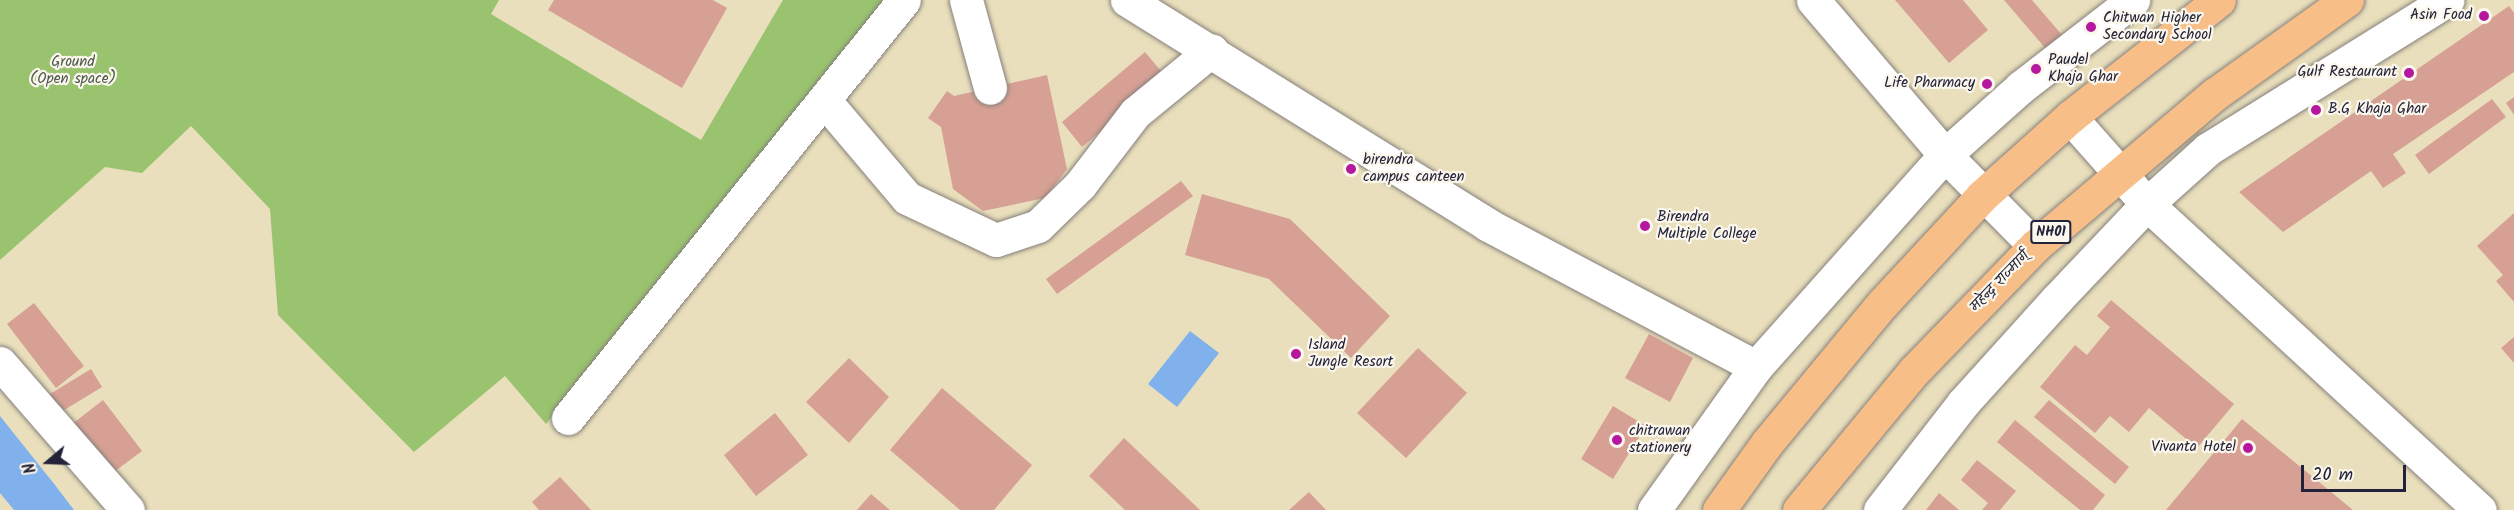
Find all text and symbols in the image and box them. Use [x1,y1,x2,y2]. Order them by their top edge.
place label: Asin Food [2410,7,2472,25]
place label: Chitwan Higher Secondary School [2103,9,2212,44]
marker: Asin Food [2477,9,2491,23]
marker: Chitwan Higher Secondary School [2084,20,2098,34]
place label: Paudel Khaja Ghar [2048,51,2118,86]
park label: Ground (Open space) [30,53,116,88]
marker: Paudel Khaja Ghar [2029,62,2043,76]
place label: Gulf Restaurant [2298,64,2397,82]
marker: Gulf Restaurant [2402,66,2416,80]
place label: Life Pharmacy [1884,75,1975,93]
marker: Life Pharmacy [1980,77,1994,91]
place label: B.G Khaja Ghar [2328,101,2426,119]
marker: B.G Khaja Ghar [2309,103,2323,117]
place label: birendra campus canteen [1363,151,1464,186]
marker: birendra campus canteen [1344,162,1358,176]
place label: Birendra Multiple College [1657,208,1756,243]
marker: Birendra Multiple College [1638,219,1652,233]
road number: NH01 [2030,221,2072,243]
street label: महेन्द्र राज्मार्ग् [1966,248,2034,316]
place label: Island Jungle Resort [1308,336,1393,371]
marker: Island Jungle Resort [1289,347,1303,361]
place label: chitrawan stationery [1629,422,1691,457]
north arrow [18,432,78,492]
marker: chitrawan stationery [1610,433,1624,447]
place label: Vivanta Hotel [2151,439,2236,457]
marker: Vivanta Hotel [2241,441,2255,455]
scale bar [2304,453,2409,491]
text: N [17,459,44,477]
text: 20 m [2312,461,2353,490]

